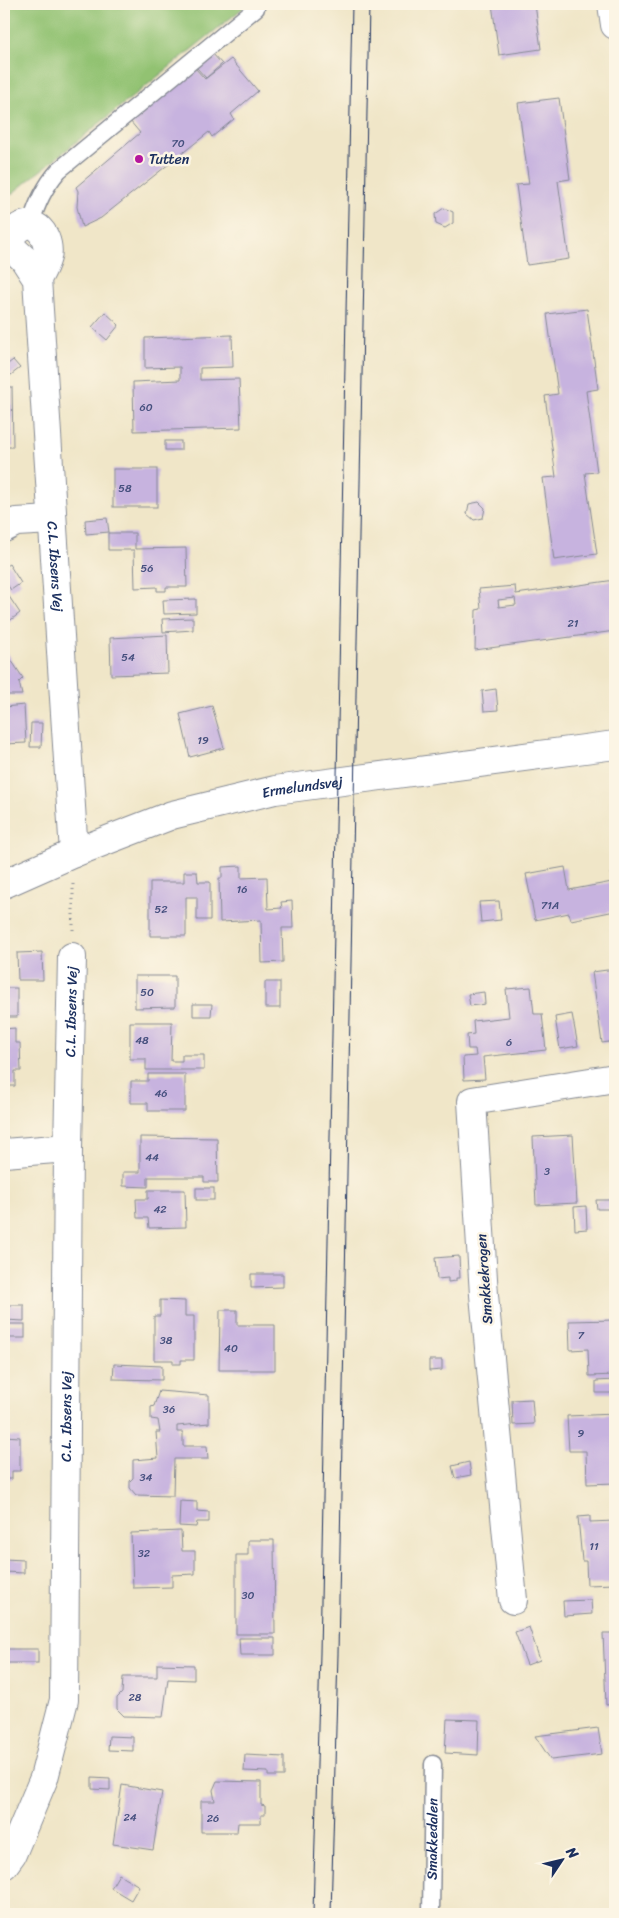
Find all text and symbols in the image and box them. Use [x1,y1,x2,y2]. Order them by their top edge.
house number: 70 [171,134,185,153]
place label: Tutten [149,147,190,172]
marker: Tutten [133,153,145,165]
house number: 60 [139,398,153,417]
house number: 58 [118,479,132,498]
street label: C.L. Ibsens Vej [40,520,70,613]
house number: 56 [141,559,153,578]
house number: 21 [567,614,579,633]
house number: 54 [121,648,135,667]
house number: 19 [197,731,209,750]
street label: Ermelundsvej [259,769,345,806]
house number: 16 [237,880,247,899]
house number: 71A [541,896,559,915]
house number: 52 [154,900,168,919]
street label: C.L. Ibsens Vej [58,966,85,1057]
house number: 50 [140,983,154,1002]
house number: 48 [135,1031,149,1050]
house number: 6 [506,1033,512,1052]
house number: 46 [154,1084,168,1103]
house number: 44 [145,1148,159,1167]
house number: 3 [544,1162,550,1181]
house number: 42 [153,1200,167,1219]
street label: Smakkekrogen [469,1232,500,1325]
house number: 7 [578,1326,585,1345]
house number: 38 [160,1331,173,1350]
house number: 40 [224,1339,238,1358]
street label: C.L. Ibsens Vej [54,1371,79,1462]
house number: 36 [163,1400,175,1419]
house number: 9 [578,1424,585,1443]
house number: 34 [140,1468,153,1487]
house number: 11 [589,1537,599,1556]
house number: 32 [138,1544,151,1563]
house number: 30 [242,1586,255,1605]
house number: 28 [129,1688,142,1707]
street label: Smakkedalen [419,1798,446,1880]
house number: 24 [123,1808,137,1827]
house number: 26 [207,1809,219,1828]
north arrow [536,1836,586,1886]
text: N [559,1841,585,1864]

